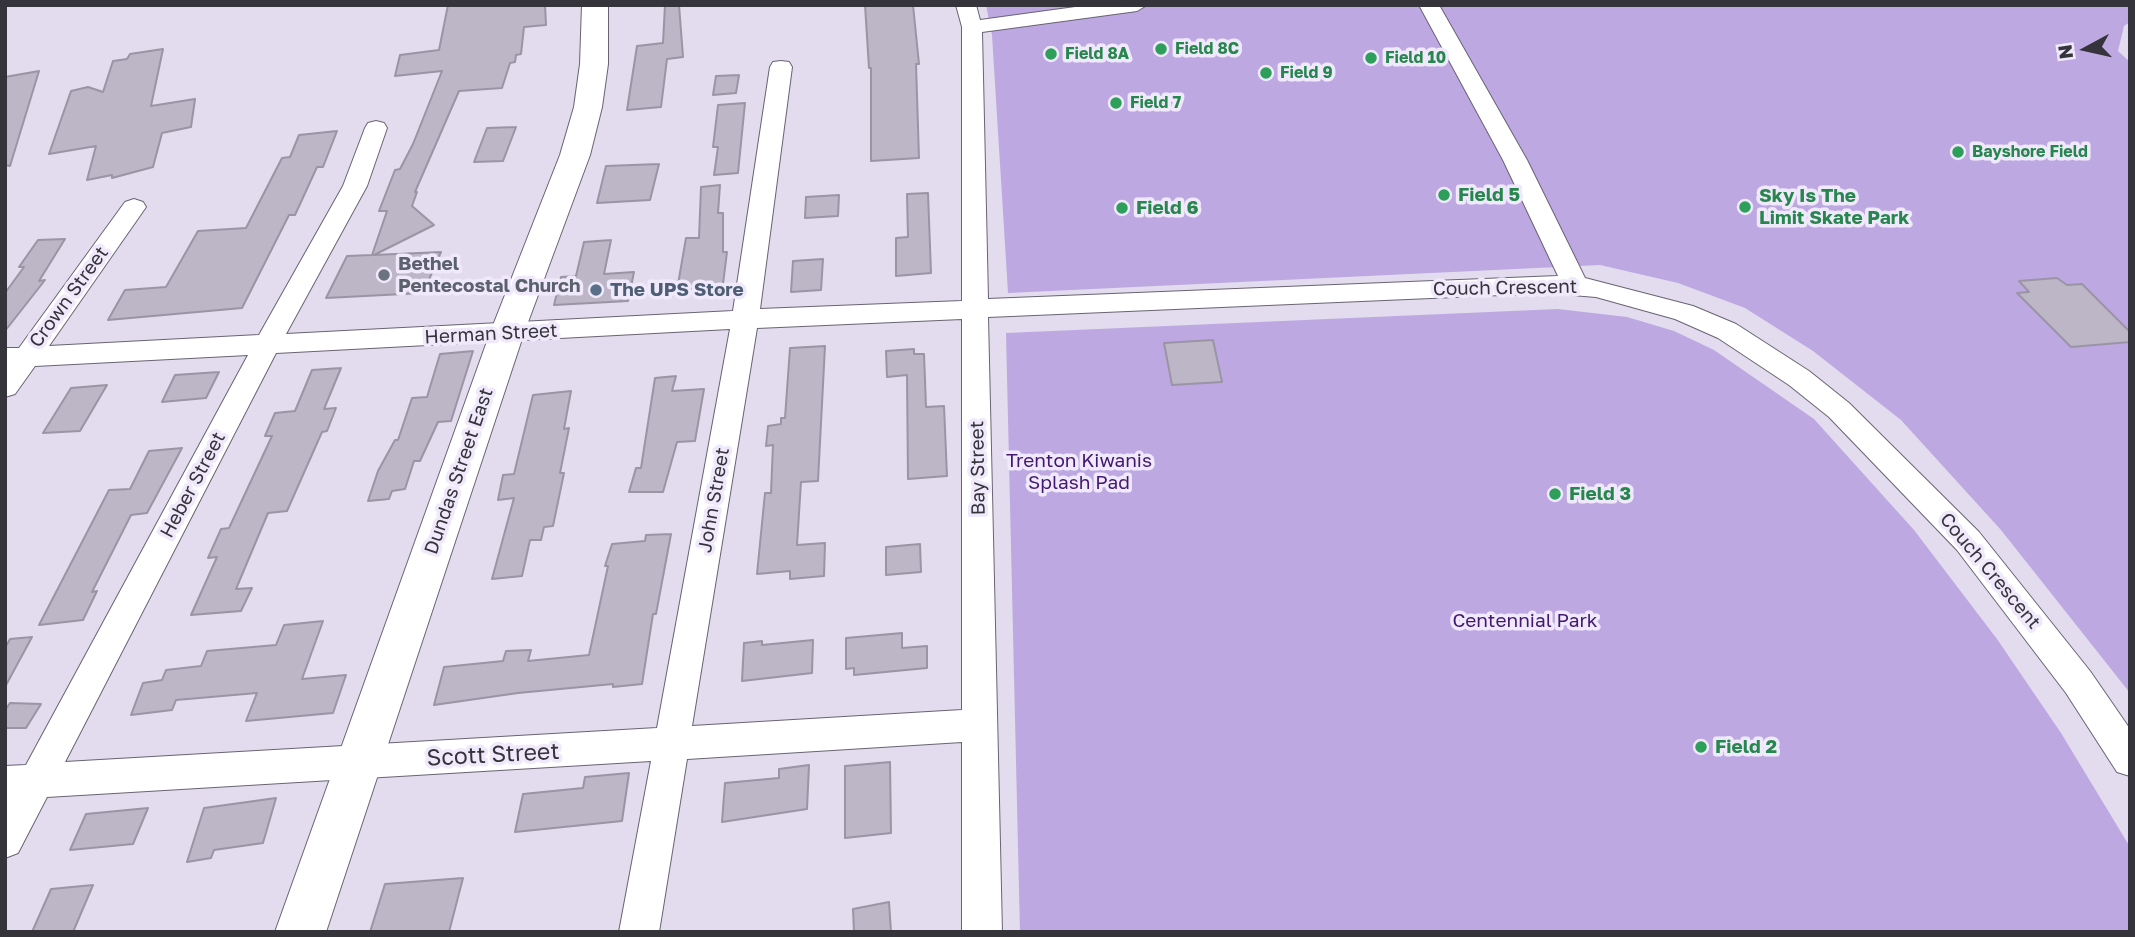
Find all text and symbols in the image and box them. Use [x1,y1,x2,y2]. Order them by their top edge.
north arrow [2051,14,2121,84]
place label: Field 8C [1175,39,1239,59]
marker: Field 8C [1153,41,1169,57]
text: N [2052,43,2077,61]
place label: Field 8A [1065,44,1129,64]
marker: Field 8A [1043,46,1059,62]
place label: Field 10 [1385,48,1446,68]
marker: Field 10 [1363,50,1379,66]
place label: Field 9 [1280,63,1333,83]
marker: Field 9 [1258,65,1274,81]
place label: Field 7 [1130,93,1181,113]
marker: Field 7 [1108,95,1124,111]
place label: Bayshore Field [1972,142,2088,162]
marker: Bayshore Field [1950,144,1966,160]
place label: Field 5 [1458,184,1520,206]
place label: Sky Is The Limit Skate Park [1759,185,1909,229]
marker: Field 5 [1436,187,1452,203]
place label: Field 6 [1136,197,1198,219]
marker: Sky Is The Limit Skate Park [1737,199,1753,215]
marker: Field 6 [1114,200,1130,216]
street label: Crown Street [25,242,113,352]
place label: Bethel Pentecostal Church [398,253,581,297]
marker: Bethel Pentecostal Church [376,267,392,283]
street label: Couch Crescent [1433,275,1577,301]
place label: The UPS Store [610,279,744,301]
marker: The UPS Store [588,282,604,298]
street label: Herman Street [424,319,558,349]
street label: Dundas Street East [420,385,498,557]
street label: Bay Street [966,420,990,516]
street label: Heber Street [156,428,230,542]
street label: John Street [694,446,734,554]
park label: Trenton Kiwanis Splash Pad [1006,450,1152,494]
place label: Field 3 [1569,483,1631,505]
marker: Field 3 [1547,486,1563,502]
street label: Couch Crescent [1935,508,2045,634]
park label: Centennial Park [1452,610,1598,632]
place label: Field 2 [1715,736,1777,758]
street label: Scott Street [426,738,560,772]
marker: Field 2 [1693,739,1709,755]

